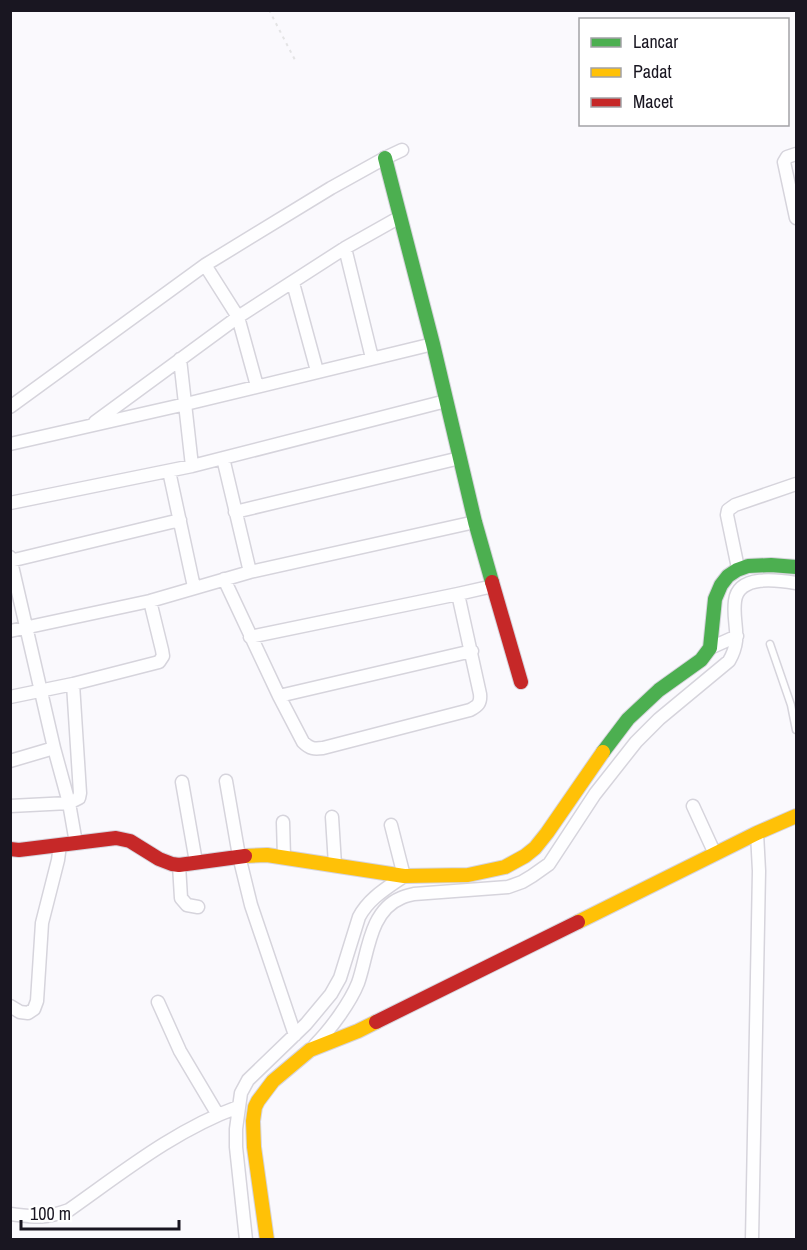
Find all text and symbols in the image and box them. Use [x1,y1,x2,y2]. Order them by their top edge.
legend [579,18,789,126]
text: Lancar [633,29,678,54]
text: Padat [633,59,672,84]
text: Macet [633,89,673,114]
scale bar [21,1193,178,1231]
text: 100 m [30,1201,71,1226]

